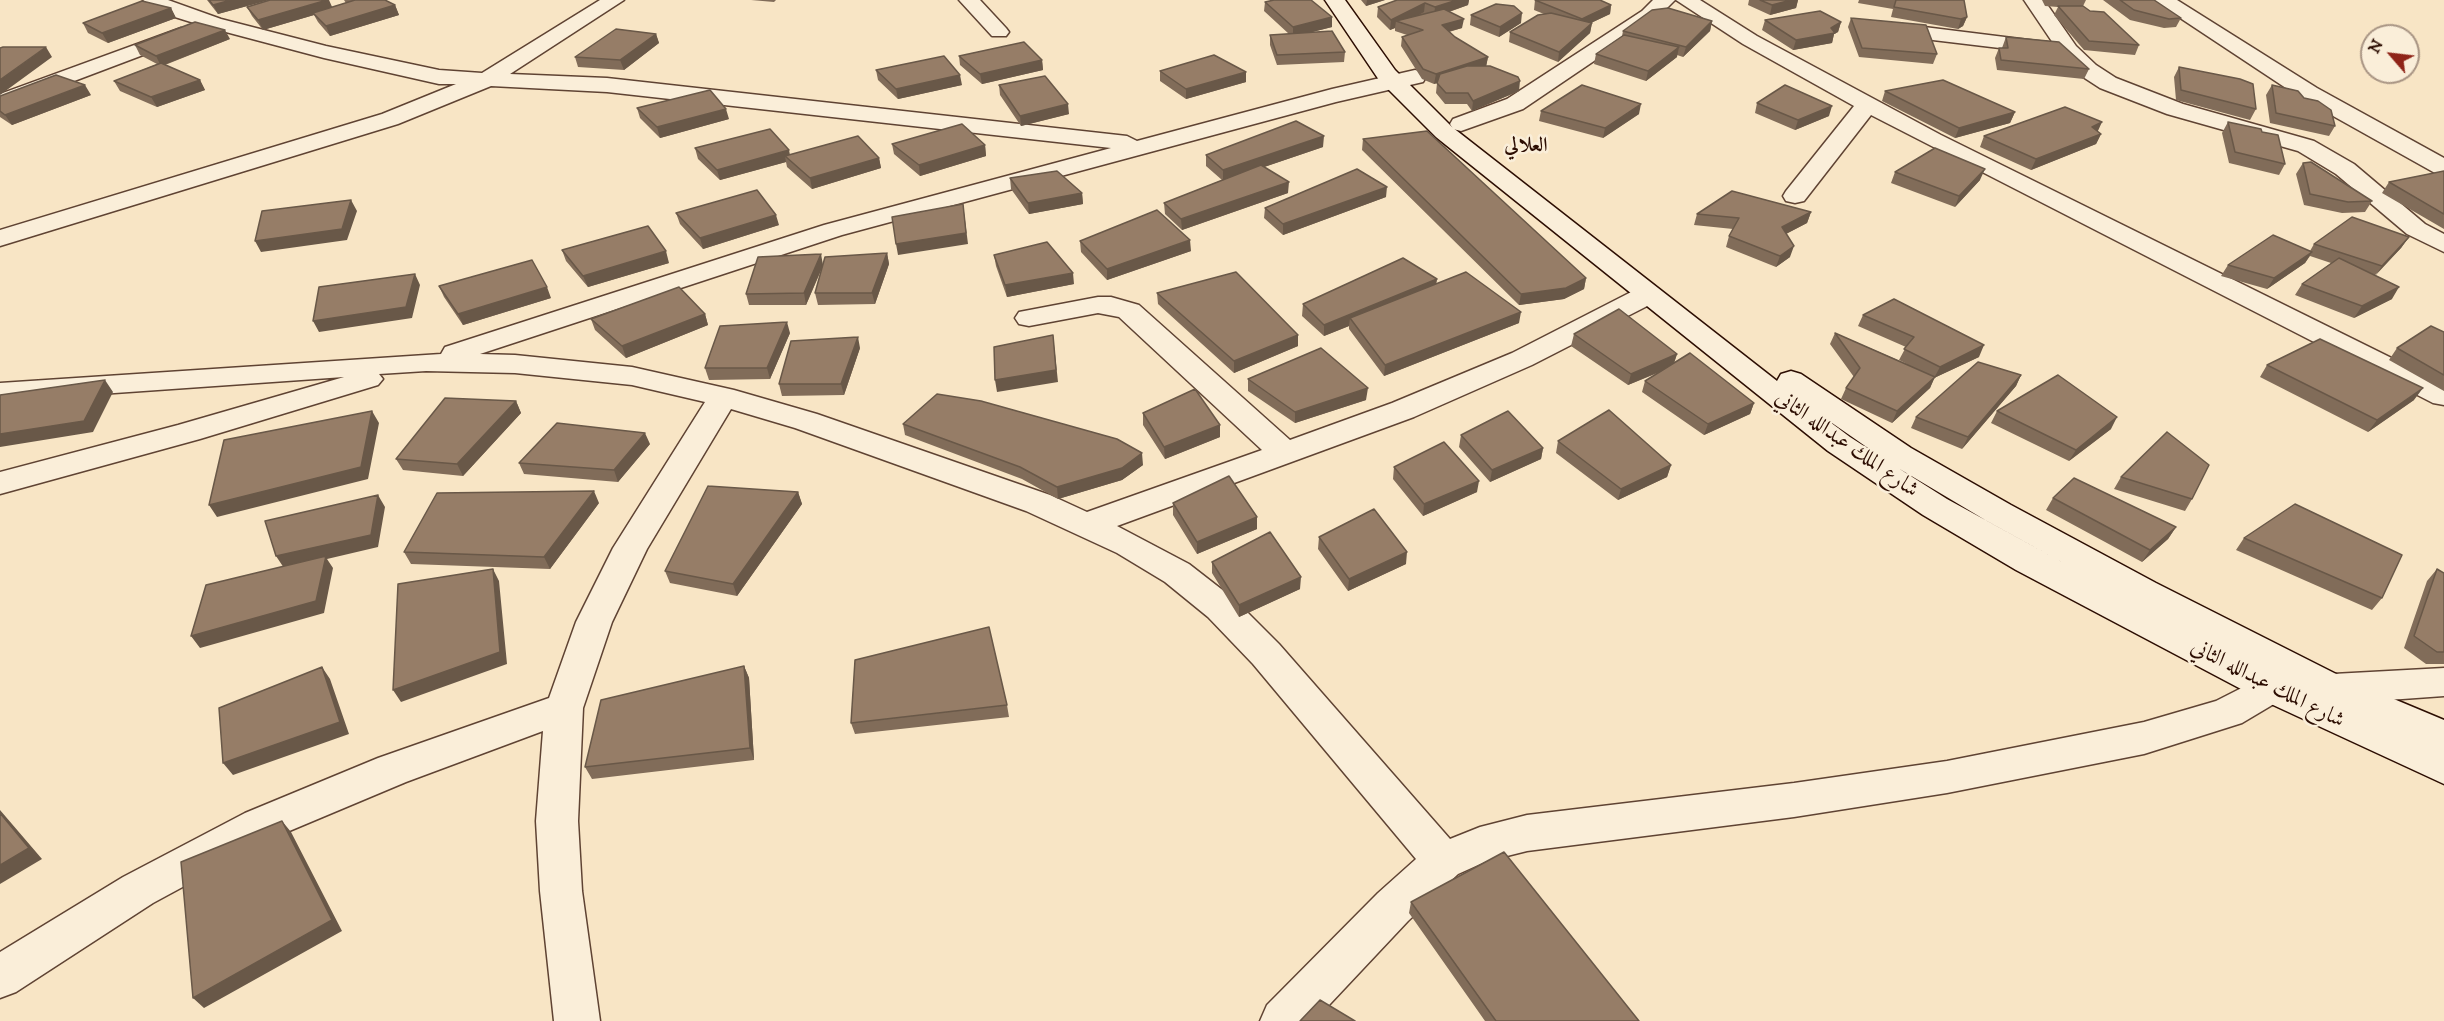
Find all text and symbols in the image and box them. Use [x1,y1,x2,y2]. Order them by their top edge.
north arrow [2360,24,2420,84]
text: N [2364,36,2388,57]
district label: العلالي [1504,135,1548,159]
street label: شارع الملك عبدالله الثاني [1769,386,1923,504]
street label: شارع الملك عبدالله الثاني [2185,635,2349,735]

